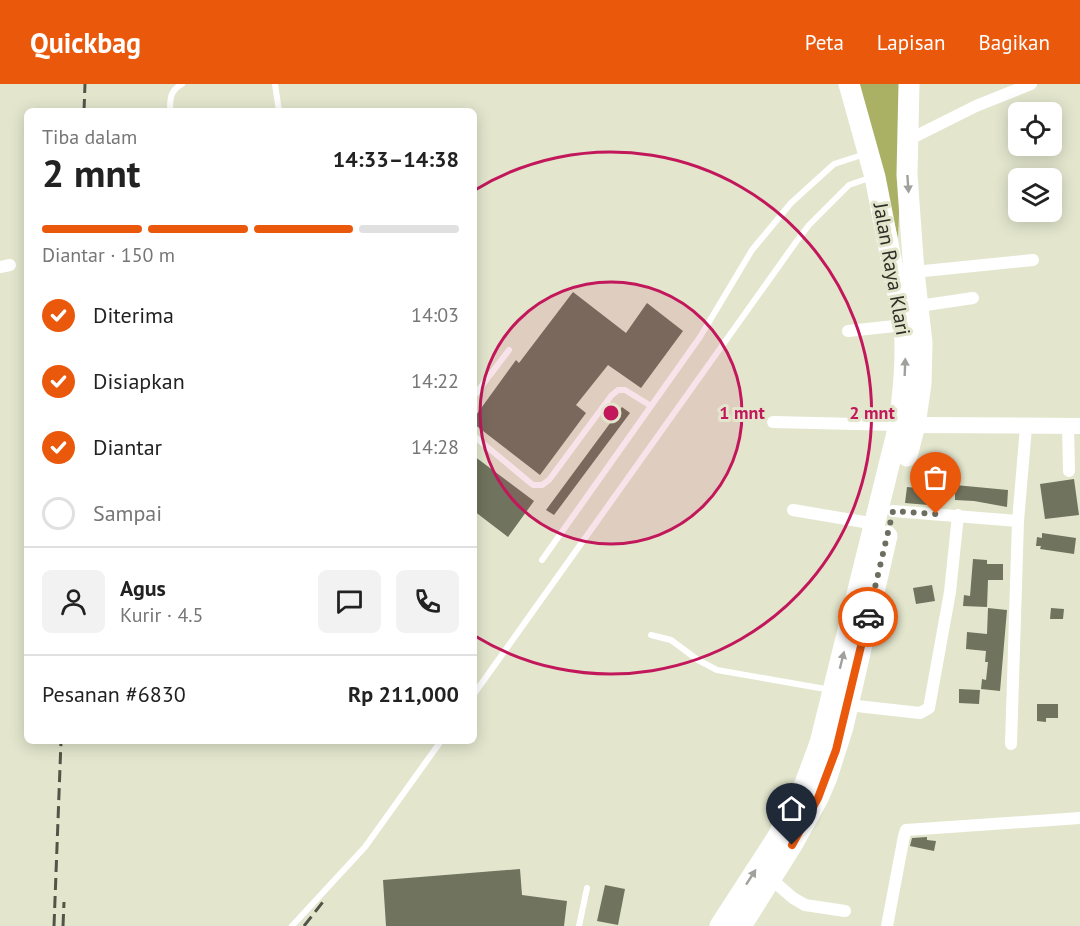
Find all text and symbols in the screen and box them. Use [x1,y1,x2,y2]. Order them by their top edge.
text: Quickbag [30,24,141,61]
text: Peta [805,29,844,56]
text: Lapisan [877,29,945,56]
text: Bagikan [978,29,1050,56]
map controls [1008,102,1062,222]
button: locate [1008,102,1062,156]
text: Tiba dalam [42,124,137,150]
text: 14:33–14:38 [333,145,459,173]
text: 2 mnt [42,147,140,198]
button: layers [1008,168,1062,222]
one-way arrow [903,175,913,194]
street label: Jalan Raya Klari [867,200,916,337]
text: Diantar · 150 m [42,242,175,268]
icon: check [42,299,75,332]
text: Diterima [93,301,174,329]
text: 14:03 [411,302,459,328]
one-way arrow [900,358,910,377]
icon: check [42,365,75,398]
text: Disiapkan [93,367,185,395]
text: 14:22 [411,368,459,394]
text: 1 mnt [719,401,765,424]
text: 2 mnt [849,401,895,424]
centre of rings [601,403,621,423]
icon: check [42,431,75,464]
text: Diantar [93,433,162,461]
text: 14:28 [411,434,459,460]
pin [910,452,961,514]
icon: bag [919,461,952,494]
text: Sampai [93,499,162,527]
button: person [42,570,105,633]
button: chat [318,570,381,633]
button: phone [396,570,459,633]
text: Agus [120,574,166,602]
courier [838,587,898,647]
icon: car [852,601,885,634]
text: Kurir · 4.5 [120,602,203,628]
one-way arrow [837,651,847,669]
text: Pesanan #6830 [42,680,186,708]
text: Rp 211,000 [348,680,459,708]
pin [766,783,817,845]
icon: home [775,792,808,825]
one-way arrow [746,869,757,885]

